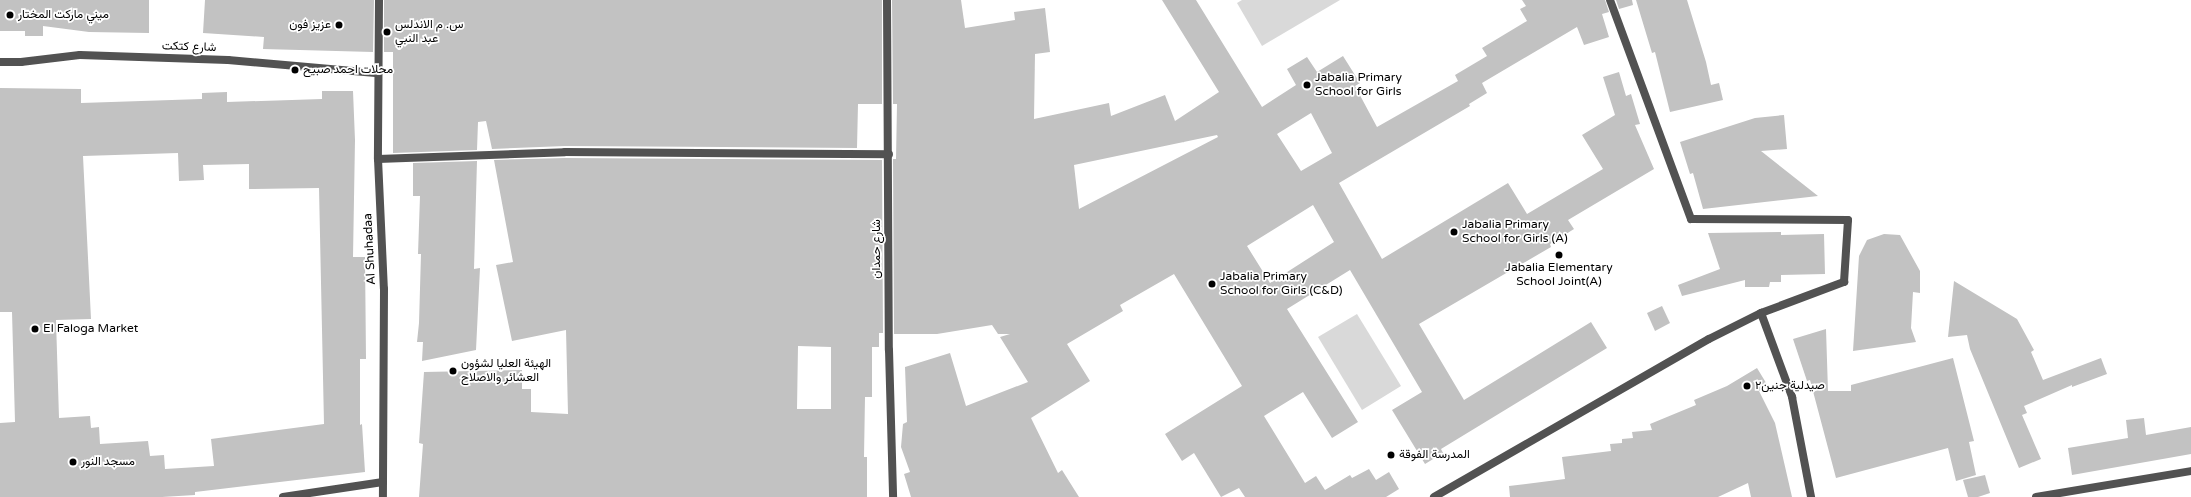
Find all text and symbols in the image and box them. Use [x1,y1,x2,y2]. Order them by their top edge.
place label: ميني ماركت المختار [18,8,109,22]
marker: ميني ماركت المختار [5,10,15,20]
place label: عزيز فون [289,18,331,32]
place label: س. م الاندلس عبد النبي [395,18,463,46]
marker: عزيز فون [334,20,344,30]
marker: س. م الاندلس عبد النبي [382,27,392,37]
street label: شارع كتكت [162,39,216,55]
place label: محلات احمد صبيح [303,63,393,77]
marker: محلات احمد صبيح [290,65,300,75]
place label: Jabalia Primary School for Girls [1315,71,1402,99]
marker: Jabalia Primary School for Girls [1302,80,1312,90]
street label: Al Shuhadaa [361,213,379,285]
place label: Jabalia Primary School for Girls (A) [1462,218,1568,246]
street label: شارع حمدان [870,219,884,279]
marker: Jabalia Primary School for Girls (A) [1449,227,1459,237]
marker: Jabalia Elementary School Joint(A) [1554,250,1564,260]
place label: Jabalia Elementary School Joint(A) [1505,261,1613,289]
place label: Jabalia Primary School for Girls (C&D) [1220,270,1343,298]
marker: Jabalia Primary School for Girls (C&D) [1207,279,1217,289]
place label: El Faloga Market [43,322,138,336]
marker: El Faloga Market [30,324,40,334]
place label: الهيئة العليا لشؤون العشائر والاصلاح [461,357,551,385]
marker: الهيئة العليا لشؤون العشائر والاصلاح [448,366,458,376]
place label: صيدلية جنين٢ [1755,379,1825,393]
marker: صيدلية جنين٢ [1742,381,1752,391]
place label: المدرسة الفوقة [1399,448,1470,462]
marker: المدرسة الفوقة [1386,450,1396,460]
place label: مسجد النور [81,455,135,469]
marker: مسجد النور [68,457,78,467]

